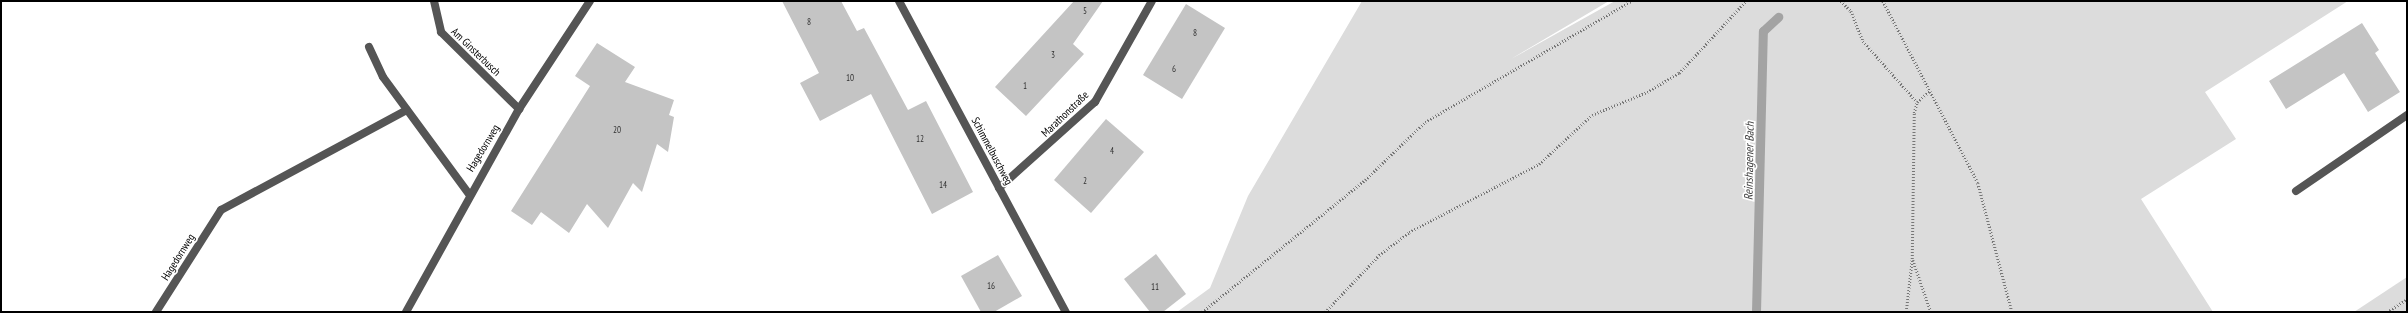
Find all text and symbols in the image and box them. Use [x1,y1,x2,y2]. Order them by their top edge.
house number: 5 [1083,6,1087,16]
house number: 8 [807,17,811,27]
street label: Am Ginsterbusch [449,25,503,79]
house number: 8 [1193,28,1197,38]
house number: 3 [1051,50,1055,60]
house number: 6 [1172,64,1176,74]
house number: 10 [846,73,854,83]
house number: 1 [1023,81,1027,91]
street label: Marathonstraße [1039,88,1091,140]
street label: Schimmelbuschweg [969,115,1015,187]
street label: Hagedornweg [464,122,502,174]
water label: Reinshagener Bach [1741,122,1757,200]
house number: 20 [613,125,621,135]
house number: 12 [916,134,924,144]
house number: 4 [1110,146,1114,156]
house number: 2 [1083,176,1087,186]
house number: 14 [939,180,947,190]
street label: Hagedornweg [158,231,198,283]
house number: 16 [987,281,995,291]
house number: 11 [1151,282,1159,292]

